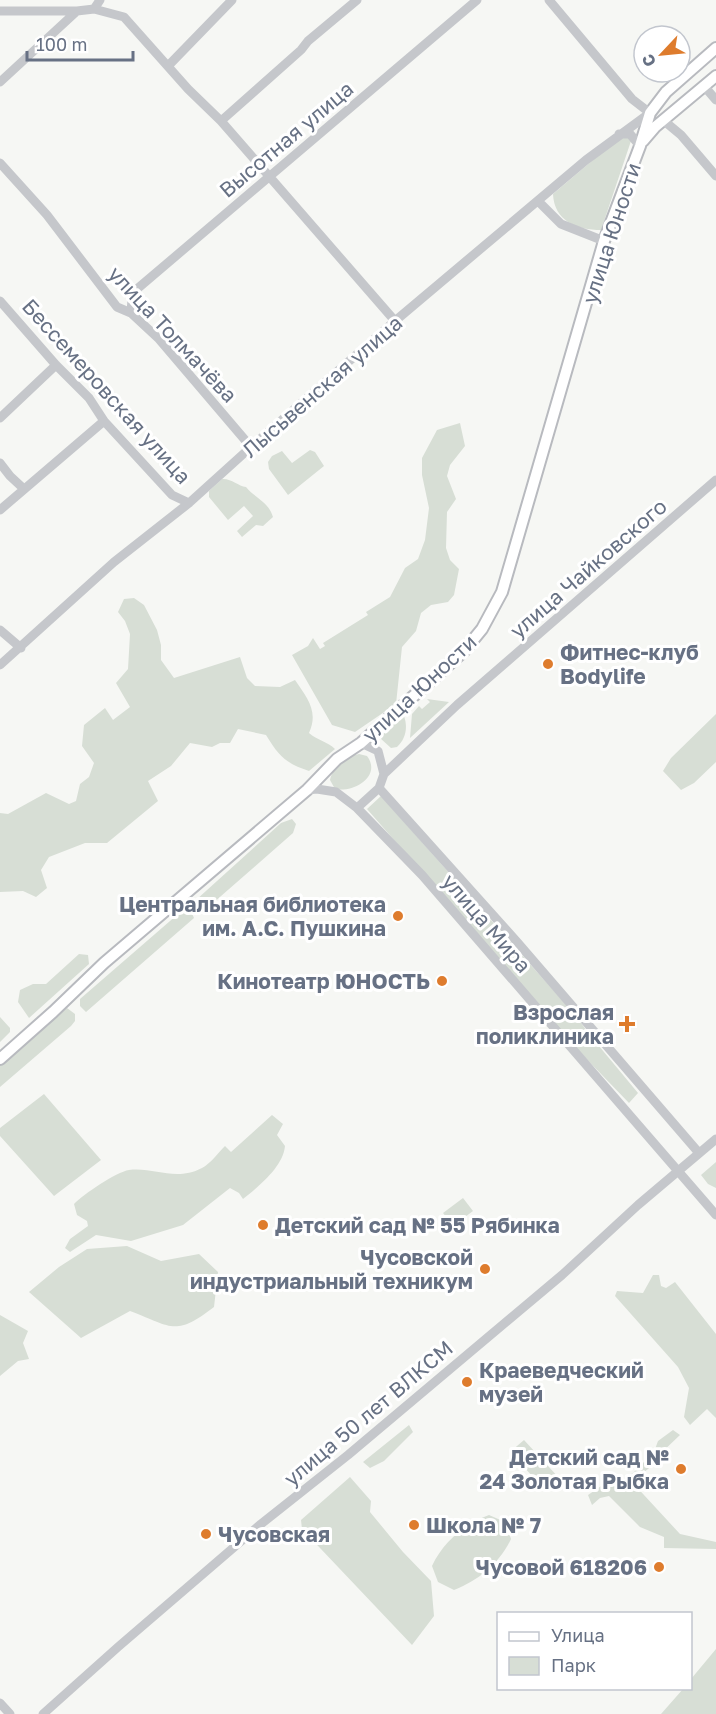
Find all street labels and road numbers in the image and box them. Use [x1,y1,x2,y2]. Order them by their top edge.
street label: Высотная улица [214,75,358,203]
street label: улица Юности [576,159,646,307]
street label: улица Толмачёва [103,260,243,408]
street label: Бессемеровская улица [17,293,197,489]
street label: Лысьвенская улица [237,309,407,463]
street label: улица Чайковского [504,493,672,643]
street label: улица Юности [356,628,482,748]
street label: улица Мира [437,868,537,978]
street label: улица 50 лет ВЛКСМ [278,1335,458,1491]

